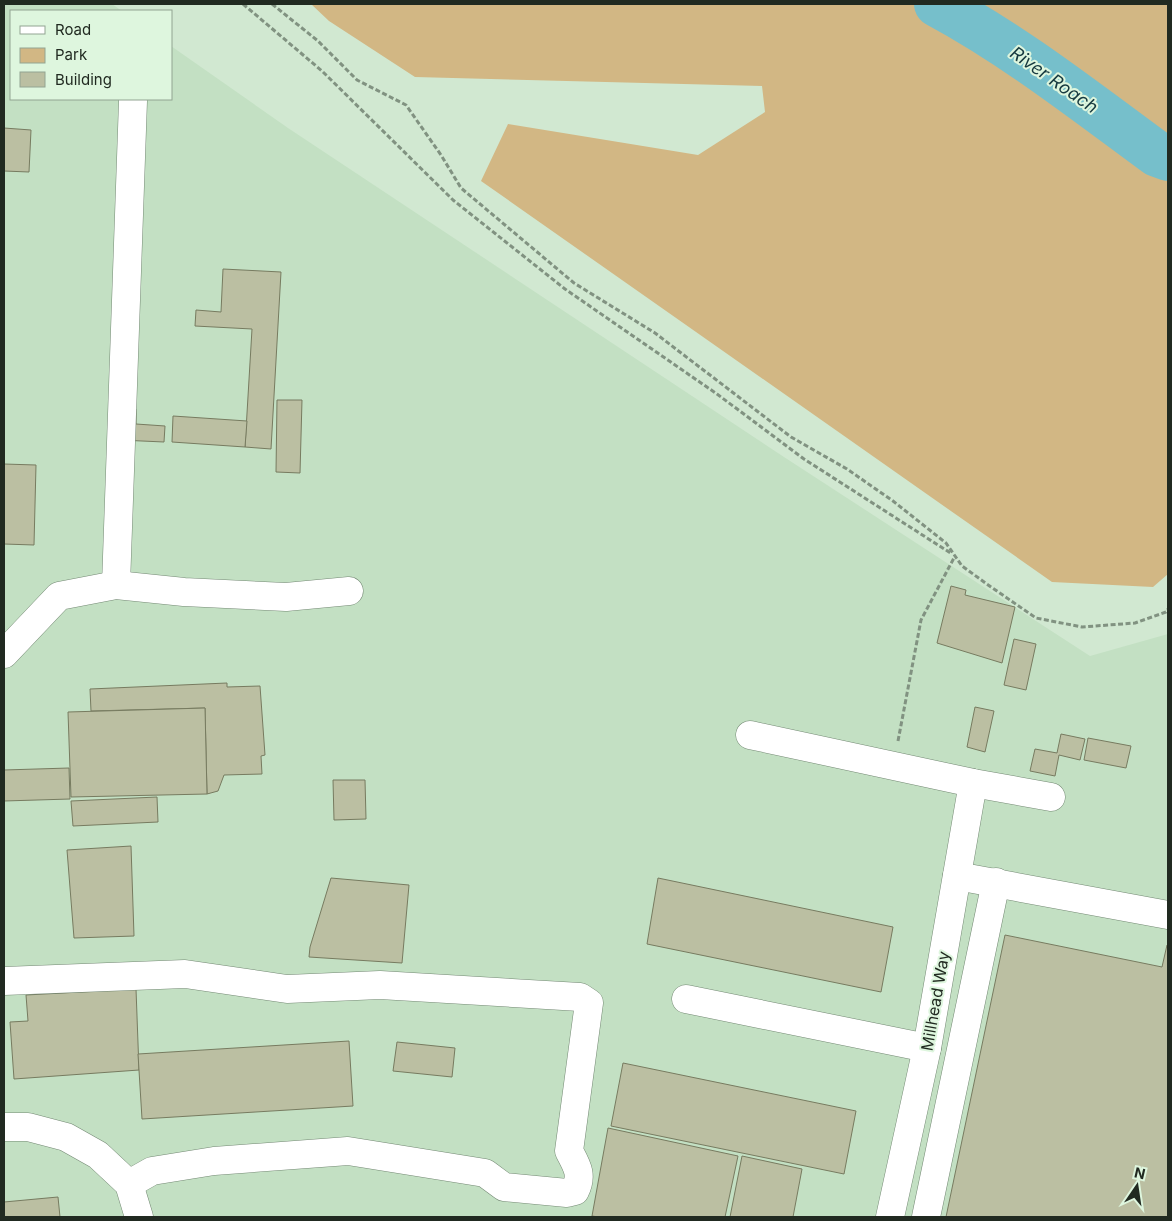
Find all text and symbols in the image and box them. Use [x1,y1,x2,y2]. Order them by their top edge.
legend [10,10,172,100]
text: Road [55,20,91,39]
water label: River Roach [1006,42,1102,117]
text: Park [55,45,88,64]
text: Building [55,70,112,89]
street label: Millhead Way [916,950,954,1052]
north arrow [1112,1161,1162,1211]
text: N [1133,1163,1147,1182]

